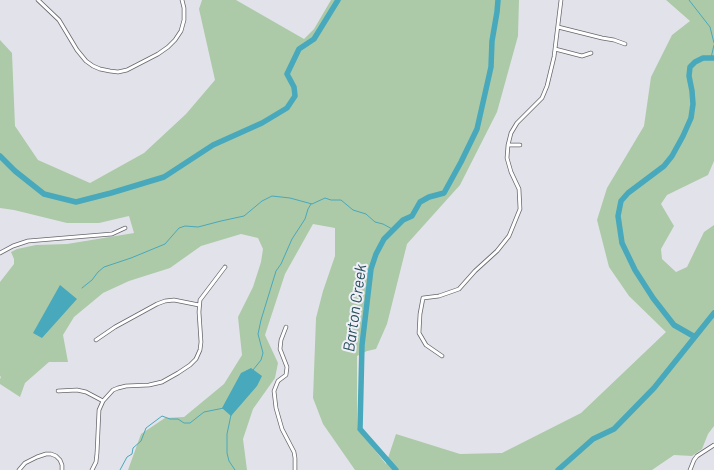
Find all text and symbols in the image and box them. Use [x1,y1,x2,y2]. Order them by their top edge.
water label: Barton Creek [339,263,371,353]

